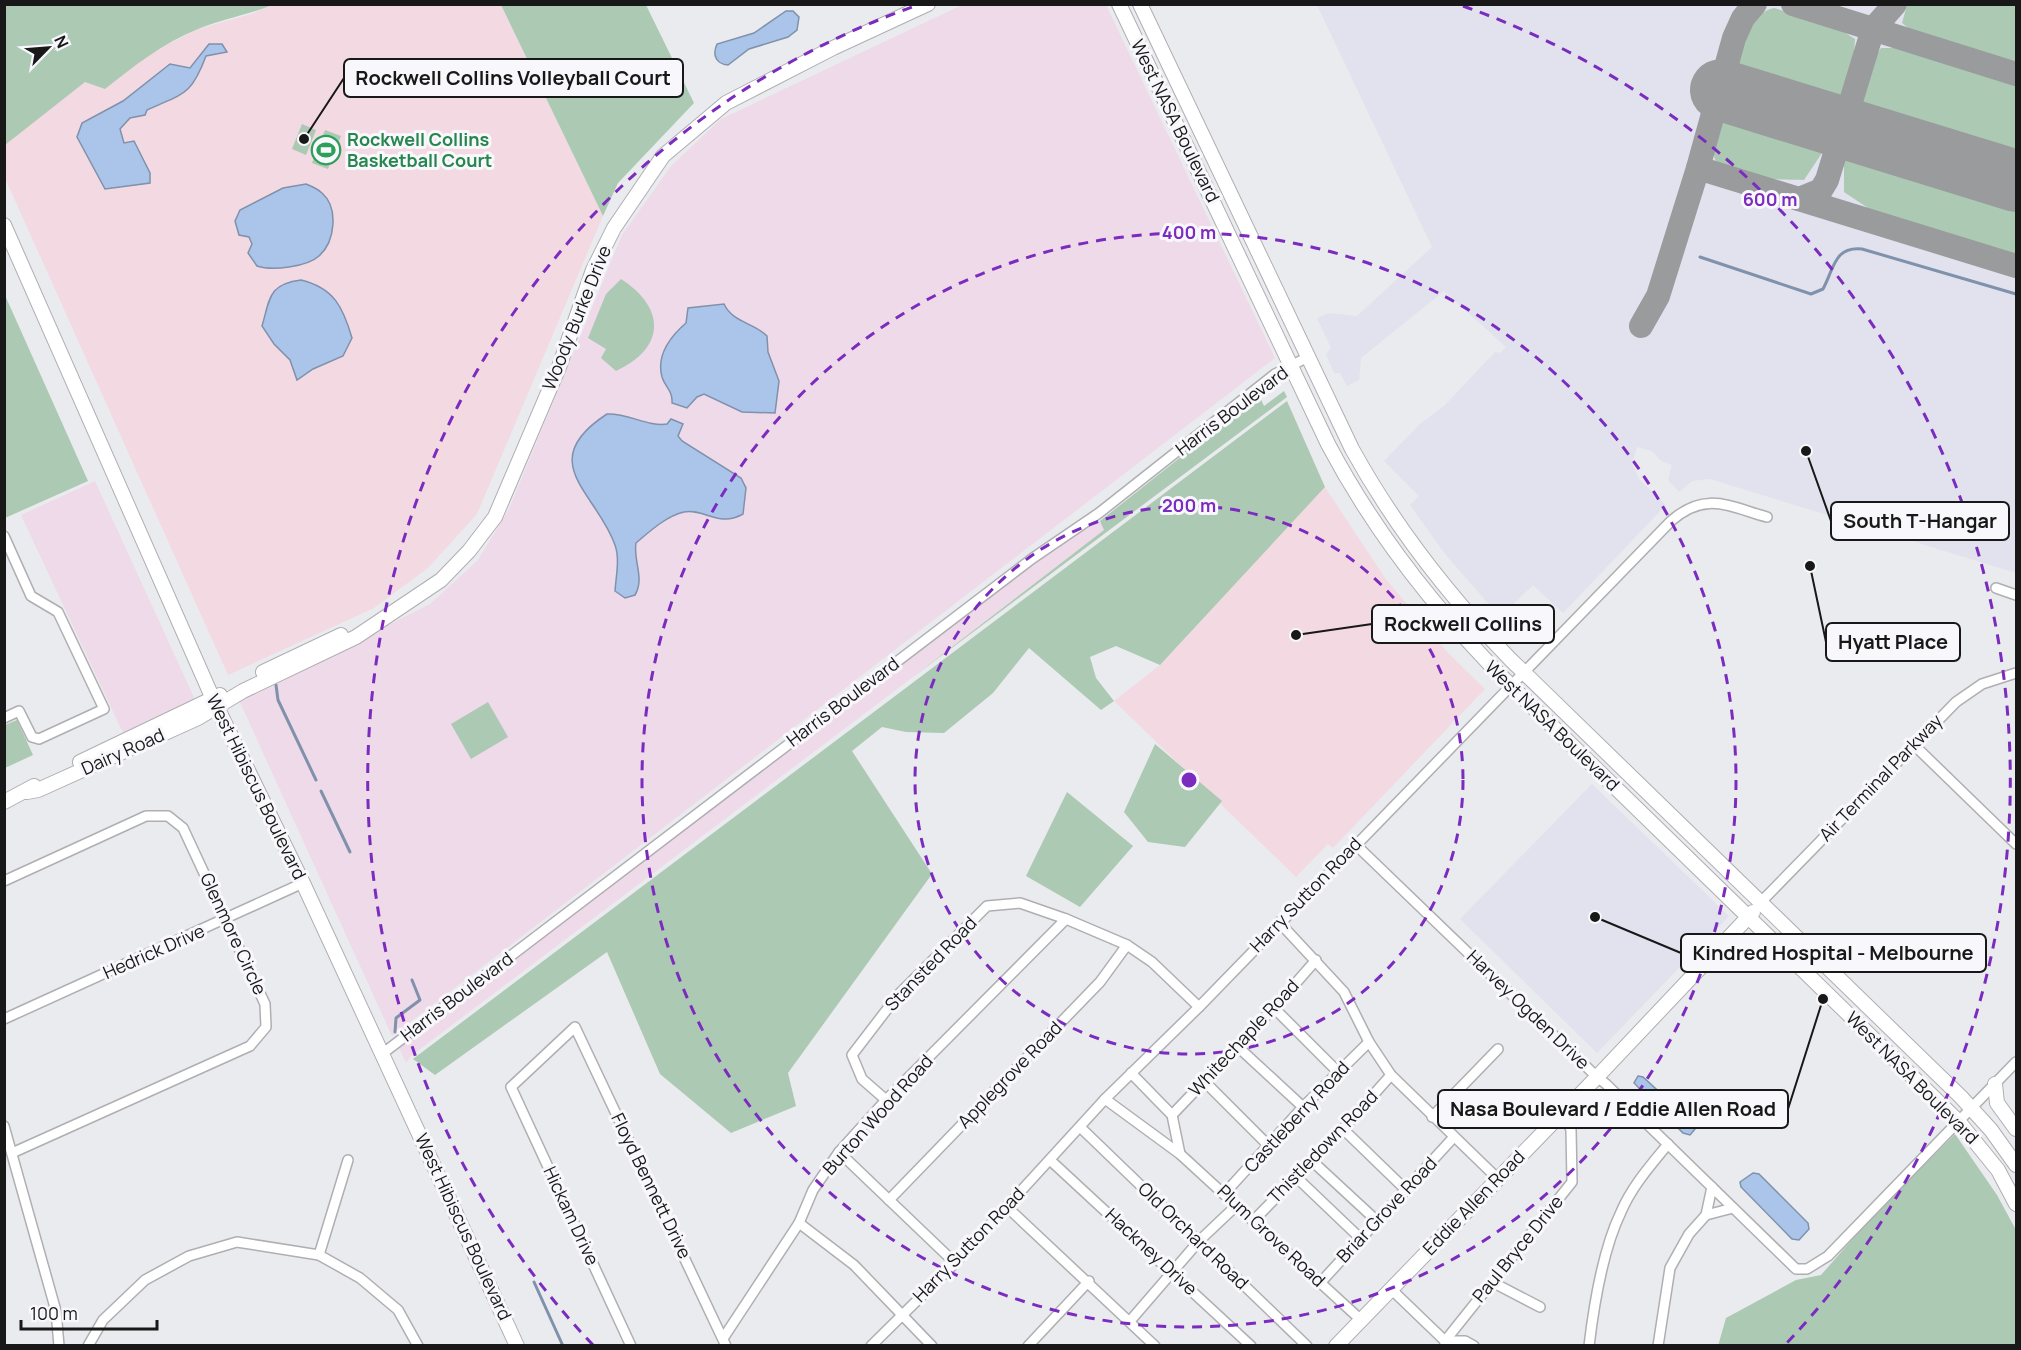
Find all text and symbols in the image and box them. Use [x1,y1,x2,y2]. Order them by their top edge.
north arrow [18,18,78,78]
text: N [49,32,74,52]
street label: West NASA Boulevard [1126,35,1226,206]
callout: Rockwell Collins Volleyball Court [344,59,683,97]
text: Rockwell Collins Volleyball Court [355,64,671,91]
place label: Rockwell Collins Basketball Court [347,127,492,172]
sports icon: Rockwell Collins Basketball Court [310,134,342,166]
text: 600 m [1743,187,1797,211]
text: 400 m [1162,220,1216,244]
street label: Woody Burke Drive [536,242,616,394]
street label: Harris Boulevard [1170,360,1292,460]
text: 200 m [1162,493,1216,517]
callout: South T-Hangar [1831,502,2009,540]
text: South T-Hangar [1843,507,1997,534]
callout: Rockwell Collins [1372,605,1554,643]
text: Rockwell Collins [1384,610,1542,637]
callout: Hyatt Place [1826,623,1960,661]
text: Hyatt Place [1838,628,1948,655]
street label: Harris Boulevard [781,651,903,751]
street label: West NASA Boulevard [1480,655,1625,796]
street label: West Hibiscus Boulevard [202,690,312,883]
street label: Air Terminal Parkway [1813,708,1948,846]
street label: Dairy Road [77,722,168,780]
centre of rings [1179,770,1199,790]
street label: Harry Sutton Road [1244,832,1366,957]
street label: Glenmore Circle [195,869,273,998]
street label: Stansted Road [879,911,982,1016]
street label: Hedrick Drive [99,918,208,984]
callout: Kindred Hospital - Melbourne [1681,934,1986,972]
text: Kindred Hospital - Melbourne [1692,939,1974,966]
street label: Harvey Ogden Drive [1462,944,1595,1074]
street label: Harris Boulevard [395,946,517,1046]
street label: Whitechaple Road [1183,974,1304,1101]
street label: West NASA Boulevard [1841,1006,1984,1149]
street label: Applegrove Road [952,1016,1067,1133]
street label: Burton Wood Road [817,1049,938,1180]
street label: Castleberry Road [1238,1055,1354,1177]
street label: Thistledown Road [1262,1084,1383,1208]
callout: Nasa Boulevard / Eddie Allen Road [1438,1090,1788,1128]
text: Nasa Boulevard / Eddie Allen Road [1450,1095,1776,1122]
street label: Floyd Bennett Drive [606,1109,698,1262]
street label: West Hibiscus Boulevard [410,1129,518,1324]
street label: Eddie Allen Road [1417,1145,1529,1260]
street label: Briar Grove Road [1331,1151,1442,1267]
street label: Hickam Drive [539,1162,605,1269]
street label: Old Orchard Road [1133,1176,1254,1294]
street label: Plum Grove Road [1212,1179,1331,1292]
street label: Harry Sutton Road [907,1182,1029,1307]
street label: Paul Bryce Drive [1467,1190,1568,1307]
street label: Hackney Drive [1101,1202,1203,1300]
scale bar [21,1293,158,1331]
text: 100 m [30,1301,78,1325]

